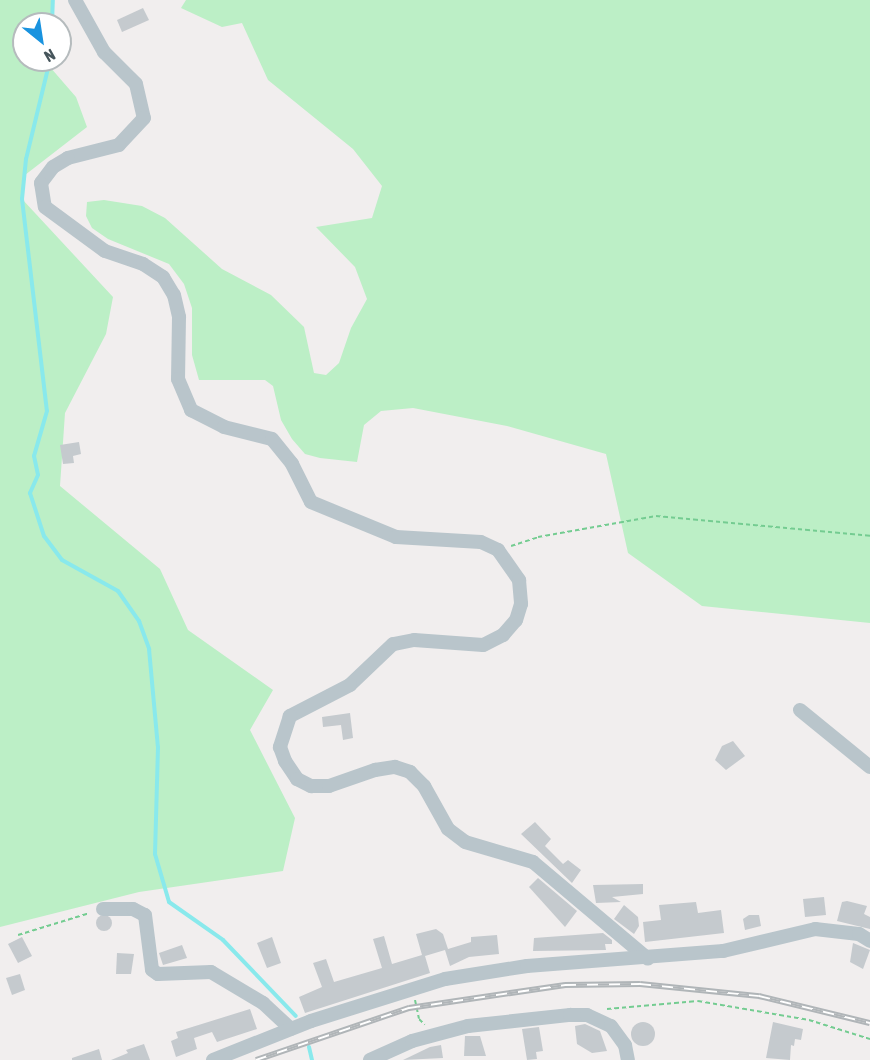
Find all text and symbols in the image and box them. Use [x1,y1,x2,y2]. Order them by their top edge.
north arrow [12,12,72,72]
text: N [41,46,59,66]

